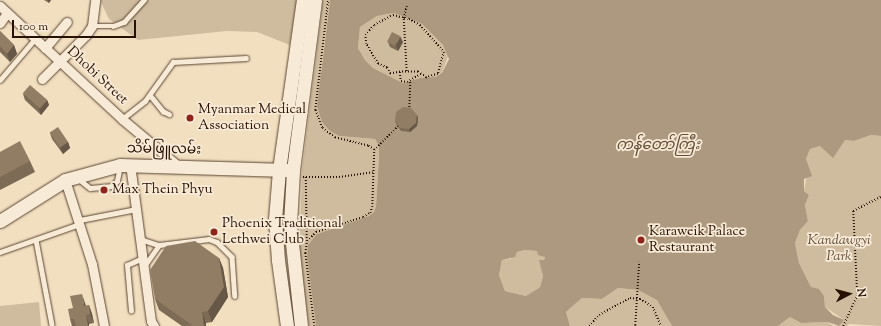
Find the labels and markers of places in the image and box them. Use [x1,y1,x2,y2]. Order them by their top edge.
place label: Myanmar Medical Association [198,102,306,134]
marker: Myanmar Medical Association [185,113,195,123]
place label: Max Thein Phyu [112,182,213,198]
marker: Max Thein Phyu [99,185,109,195]
place label: Phoenix Traditional Lethwei Club [222,216,342,248]
place label: Karaweik Palace Restaurant [649,224,745,256]
marker: Phoenix Traditional Lethwei Club [209,227,219,237]
marker: Karaweik Palace Restaurant [636,235,646,245]

